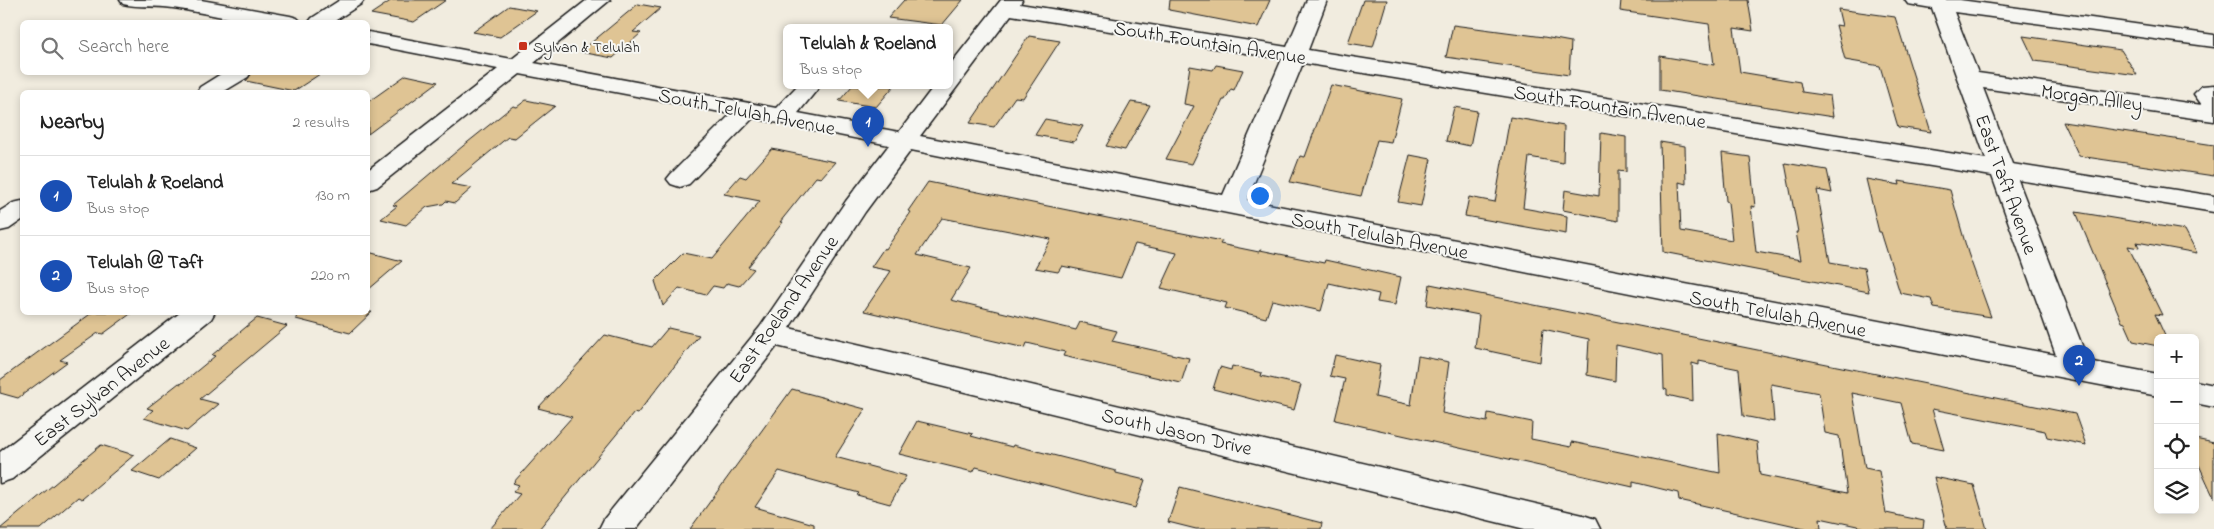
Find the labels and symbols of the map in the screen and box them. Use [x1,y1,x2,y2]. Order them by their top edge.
street label: South Fountain Avenue [1111,15,1308,74]
place label: Sylvan & Telulah [533,36,640,60]
marker: Sylvan & Telulah [517,40,529,52]
street label: Morgan Alley [2039,78,2144,122]
street label: South Fountain Avenue [1511,79,1708,138]
street label: South Telulah Avenue [656,82,837,145]
pin: 1 [852,106,884,147]
street label: East Taft Avenue [1966,111,2043,259]
your location [1247,183,1273,209]
street label: South Telulah Avenue [1289,206,1470,269]
street label: East Roeland Avenue [723,230,847,391]
street label: South Telulah Avenue [1687,284,1868,347]
street label: East Sylvan Avenue [28,331,177,455]
pin: 2 [2063,345,2095,386]
street label: South Jason Drive [1098,402,1255,465]

